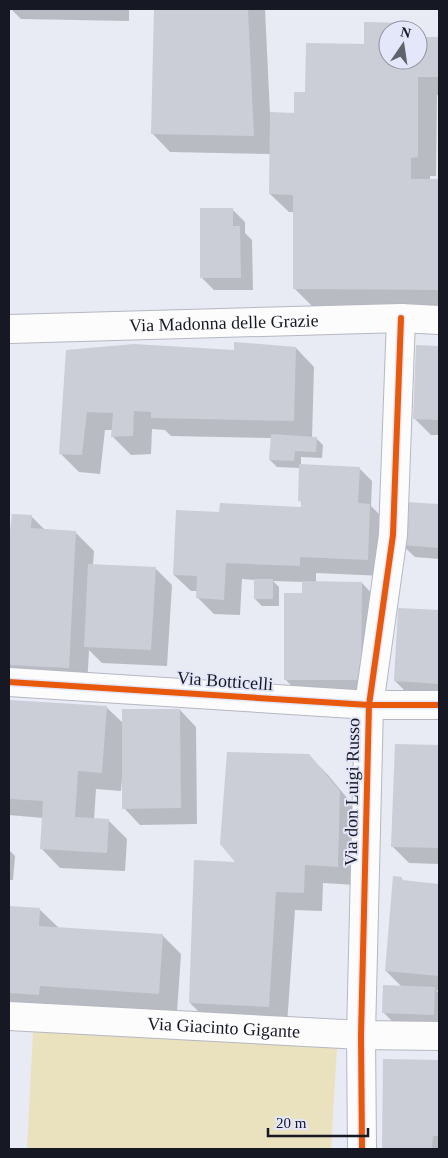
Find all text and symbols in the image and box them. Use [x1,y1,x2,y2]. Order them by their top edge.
north arrow [378,20,428,70]
text: N [399,24,412,41]
street label: Via Madonna delle Grazie [129,310,319,336]
street label: Via Botticelli [176,668,274,694]
street label: Via don Luigi Russo [341,718,363,866]
street label: Via Giacinto Gigante [147,1013,301,1042]
scale bar [268,1106,368,1138]
text: 20 m [276,1115,307,1131]

